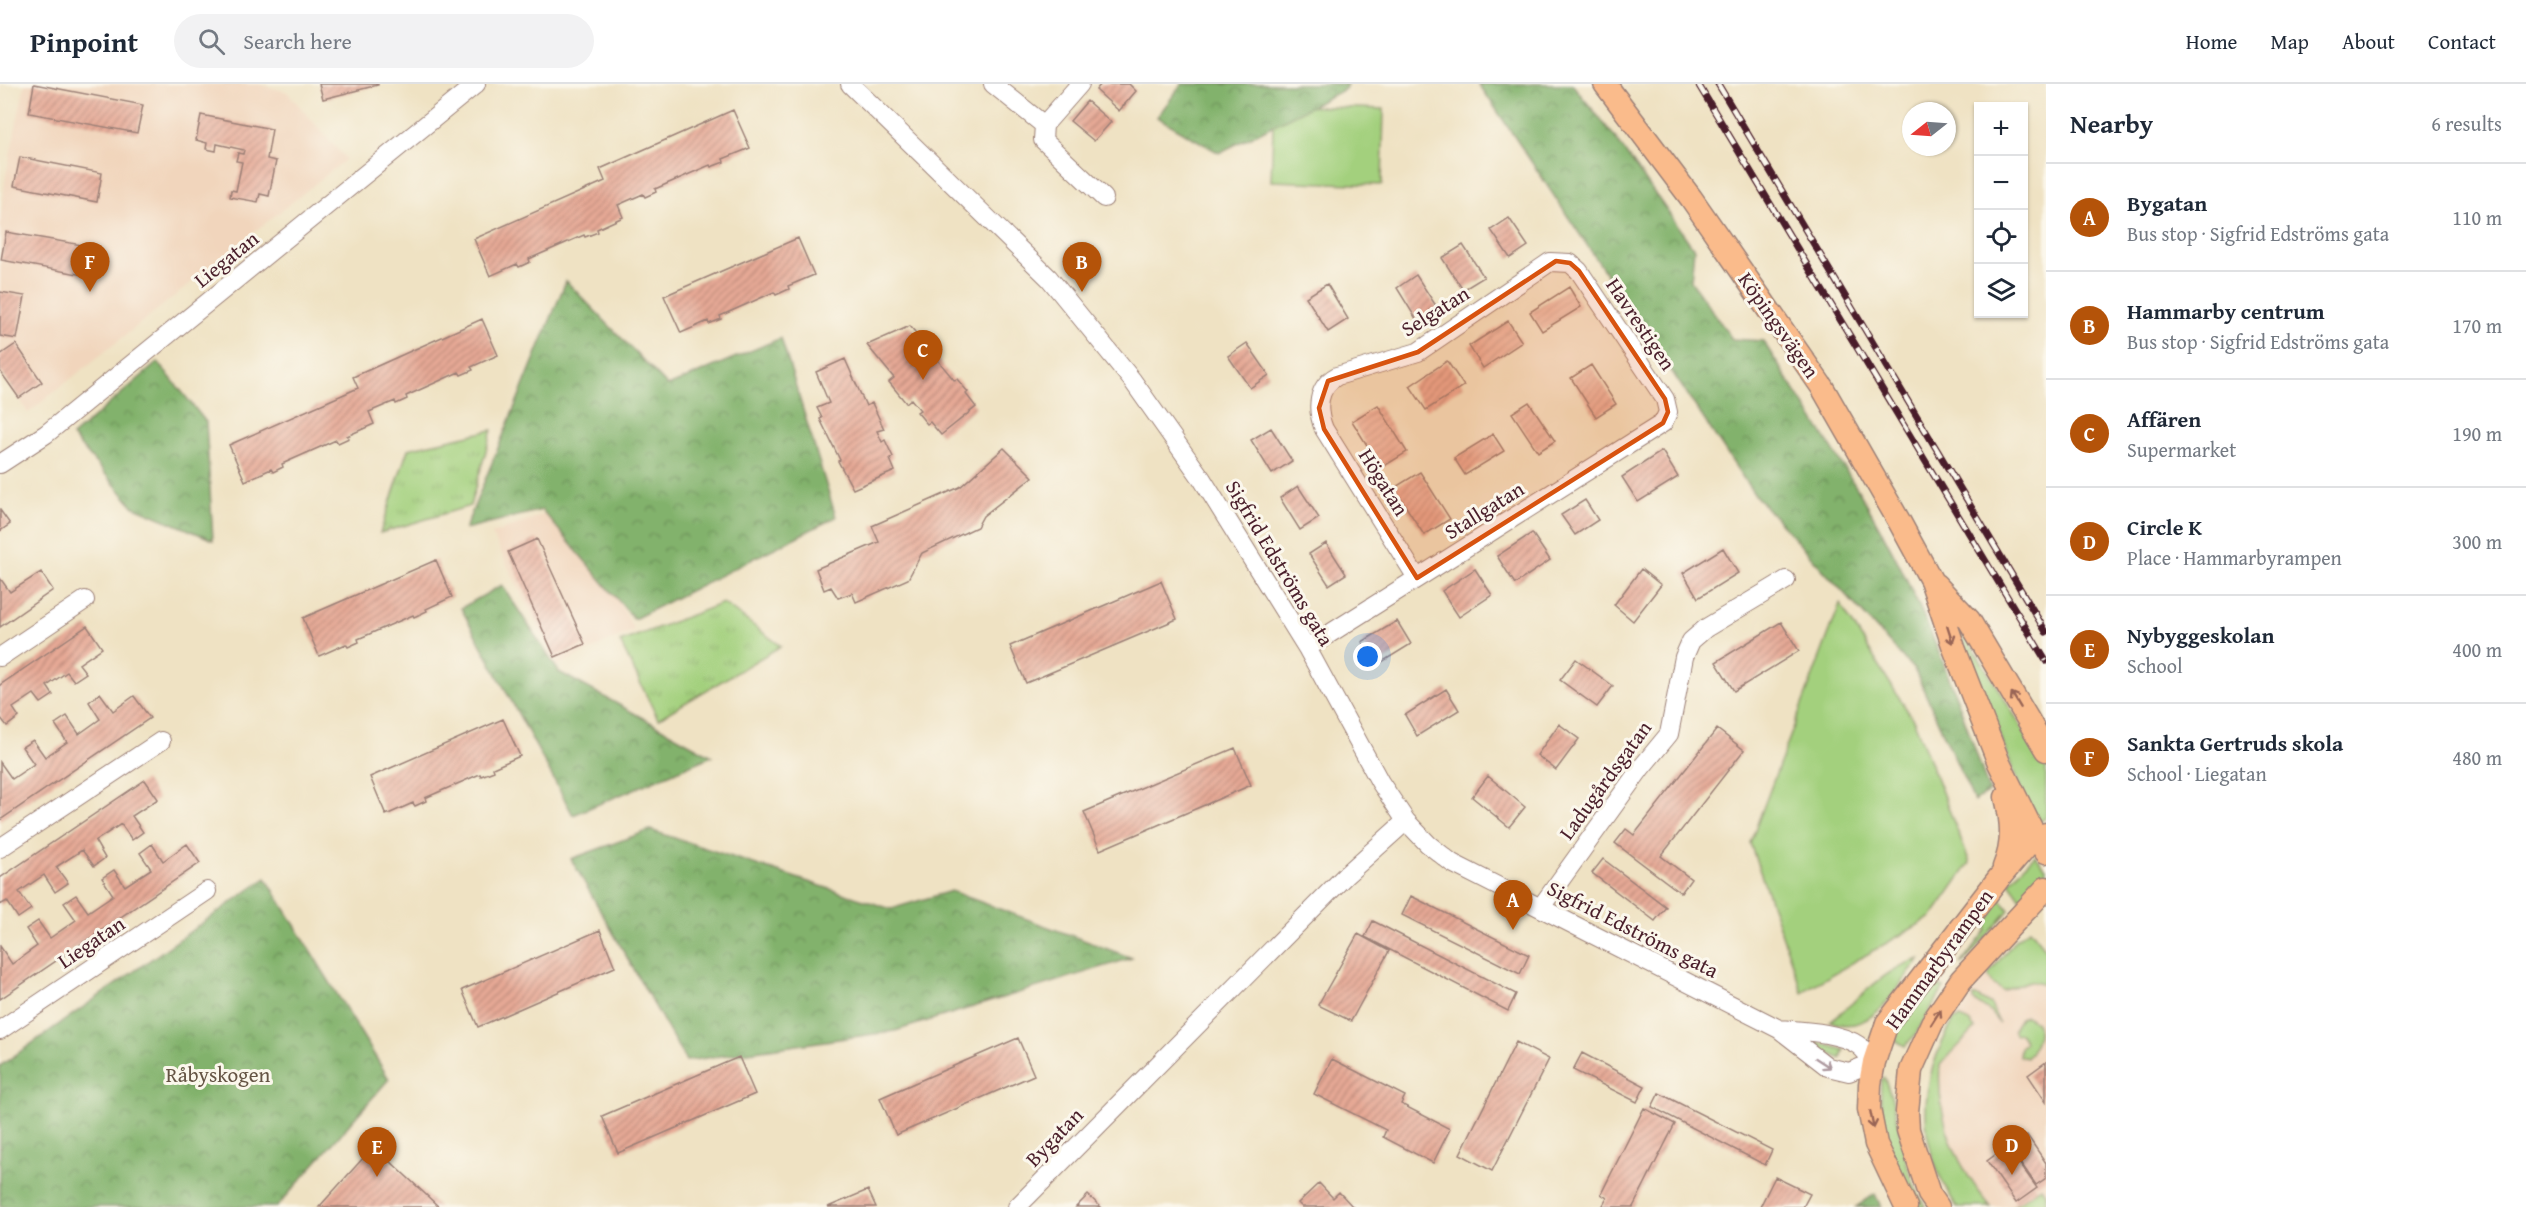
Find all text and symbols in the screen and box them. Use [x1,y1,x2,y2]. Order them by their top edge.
search box [174,14,594,68]
text: Pinpoint [30,21,138,62]
icon: search [195,25,228,58]
text: Search here [243,25,352,57]
text: Home [2186,26,2237,57]
text: Map [2270,26,2309,57]
text: About [2342,26,2395,57]
text: Contact [2428,26,2496,57]
north arrow [1902,102,1956,156]
map controls [1974,102,2028,318]
button: + [1974,102,2028,156]
text: Nearby [2070,104,2153,143]
text: 6 results [2431,109,2502,138]
button: − [1974,156,2028,210]
text: Bygatan [2127,187,2207,219]
text: A [2083,203,2096,232]
text: 110 m [2452,203,2502,232]
button: locate [1974,210,2028,264]
text: Bus stop · Sigfrid Edströms gata [2127,219,2389,248]
street label: Liegatan [187,223,265,295]
pin: F [70,242,110,292]
pin: B [1062,242,1102,292]
button: layers [1974,264,2028,318]
street label: Köpingsvägen [1731,266,1827,385]
street label: Havrestigen [1599,271,1684,377]
street label: Selgatan [1395,278,1475,344]
text: Hammarby centrum [2127,295,2325,327]
text: B [2083,311,2096,340]
text: 170 m [2452,311,2502,340]
text: Bus stop · Sigfrid Edströms gata [2127,327,2389,356]
pin: C [904,330,942,380]
text: Affären [2127,403,2201,435]
text: C [2084,419,2095,448]
text: 190 m [2452,419,2502,448]
text: Supermarket [2127,435,2236,464]
street label: Högatan [1351,442,1417,522]
street label: Stallgatan [1438,473,1530,547]
street label: Sigfrid Edströms gata [1218,474,1342,652]
text: Circle K [2127,511,2202,543]
text: D [2083,527,2096,556]
text: 300 m [2452,527,2502,556]
text: Place · Hammarbyrampen [2127,543,2342,572]
text: Nybyggeskolan [2127,619,2275,651]
one-way arrow [1945,625,1956,644]
text: E [2084,635,2095,664]
text: 400 m [2452,635,2502,664]
your location [1353,642,1382,671]
text: School [2127,651,2183,680]
one-way arrow [2010,691,2022,708]
street label: Ladugårdsgatan [1551,714,1659,846]
text: Sankta Gertruds skola [2127,727,2343,759]
text: F [2084,743,2095,772]
text: 480 m [2452,743,2502,772]
text: School · Liegatan [2127,759,2267,788]
street label: Sigfrid Edströms gata [1542,872,1724,986]
pin: A [1494,880,1532,930]
street label: Hammarbyrampen [1877,882,2001,1035]
street label: Liegatan [51,908,131,976]
one-way arrow [1930,1009,1942,1026]
one-way arrow [1814,1057,1831,1069]
park label: Råbyskogen [166,1059,271,1090]
street label: Bygatan [1018,1100,1090,1174]
one-way arrow [1867,1110,1878,1129]
pin: D [1992,1126,2032,1175]
pin: E [358,1128,397,1177]

